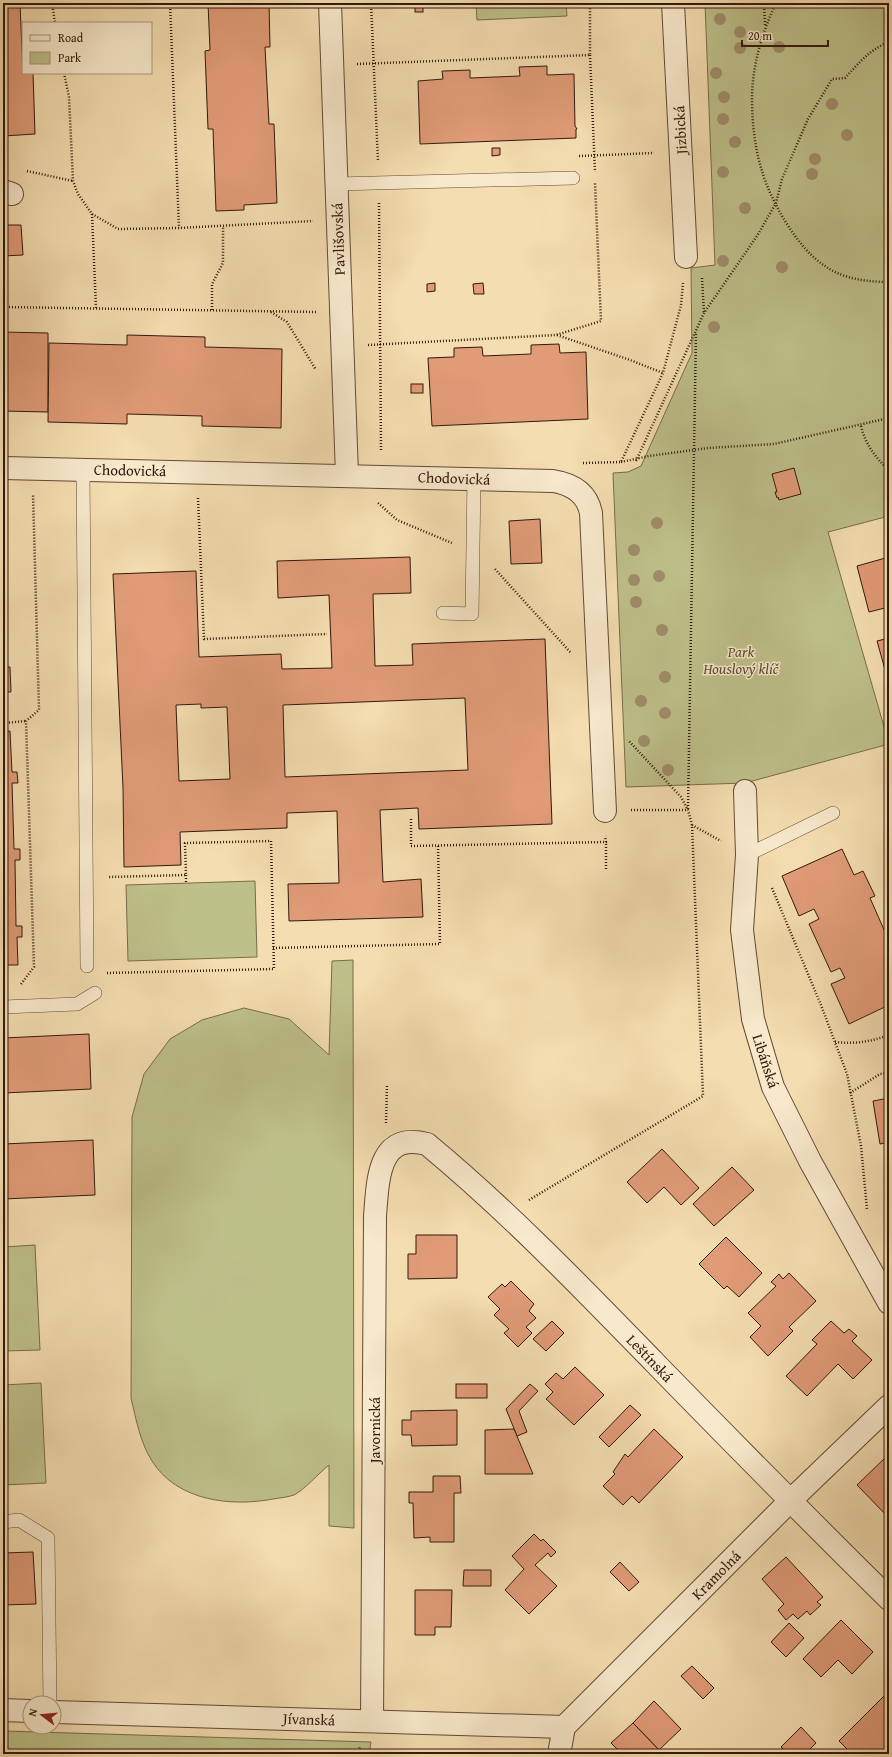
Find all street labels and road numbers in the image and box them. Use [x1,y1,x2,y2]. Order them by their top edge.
street label: Jizbická [668,105,692,157]
street label: Pavlišovská [326,203,350,275]
street label: Chodovická [94,459,166,481]
street label: Chodovická [417,466,491,490]
street label: Libáňská [747,1031,785,1091]
street label: Leštínská [622,1330,678,1386]
street label: Javornická [364,1397,385,1465]
street label: Kramolná [687,1546,745,1604]
street label: Jívanská [281,1708,335,1730]

